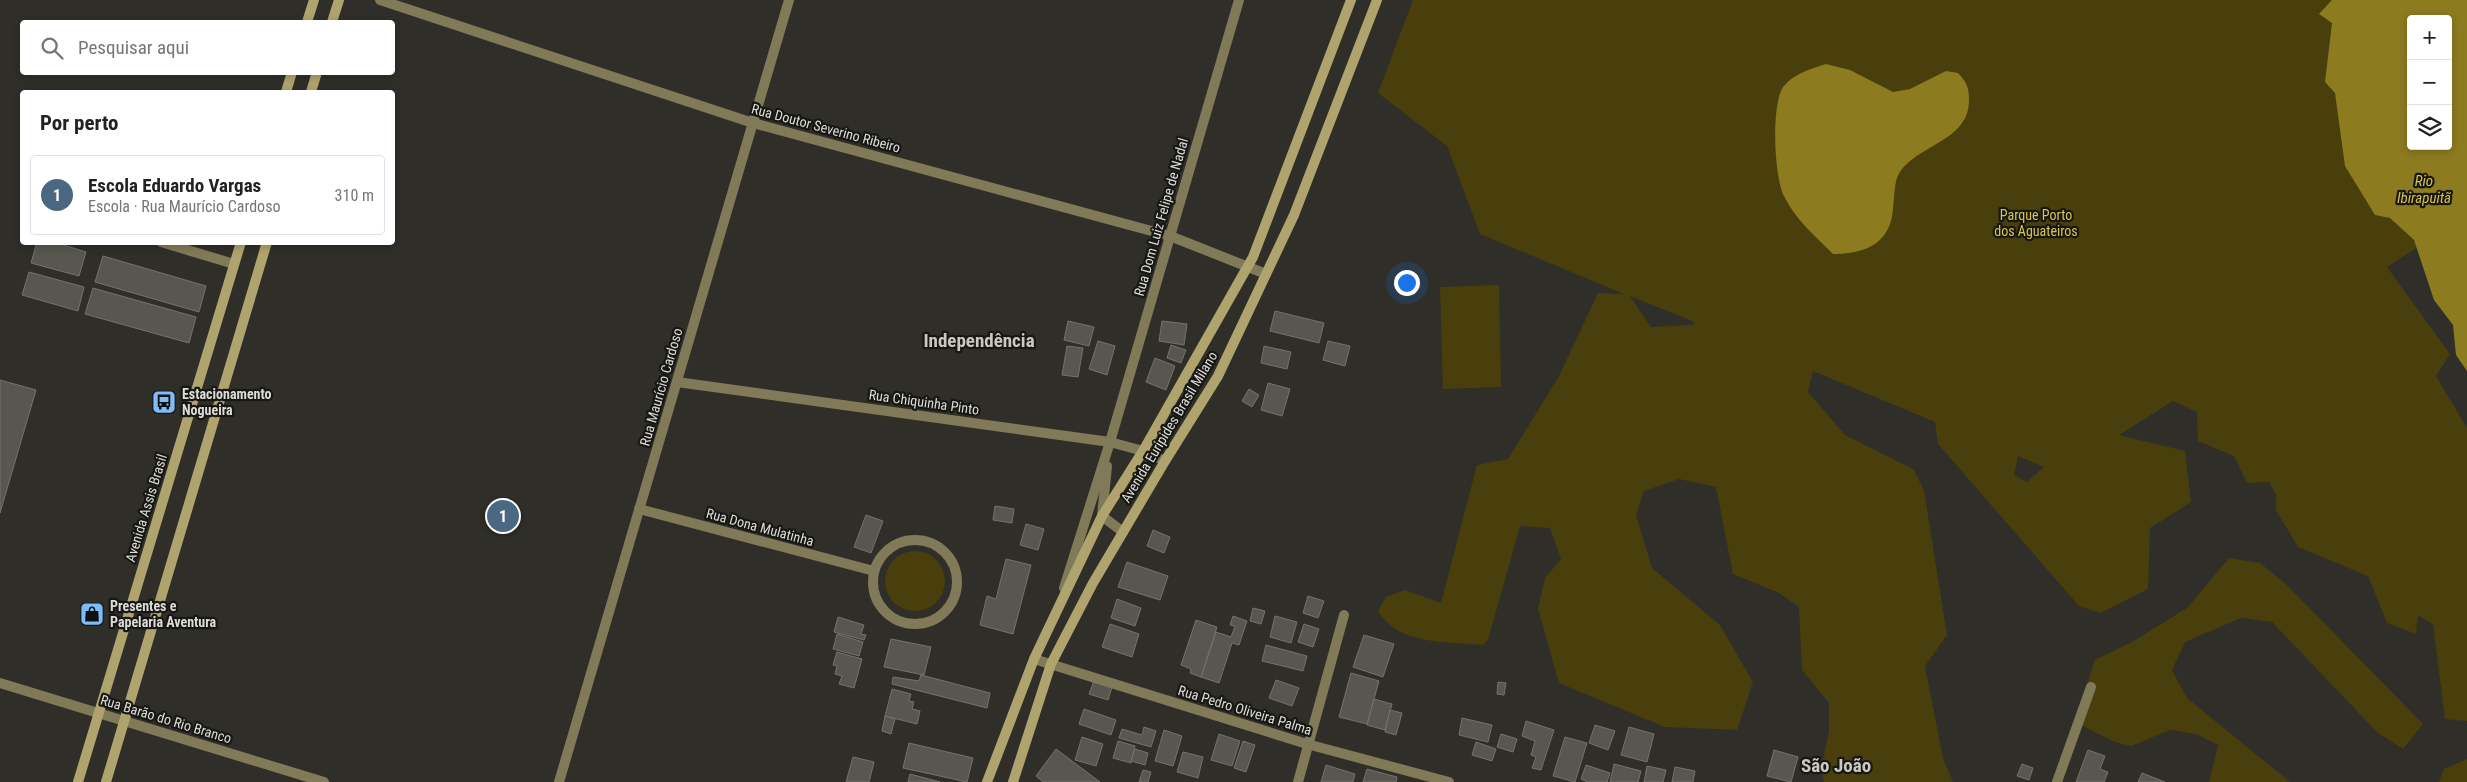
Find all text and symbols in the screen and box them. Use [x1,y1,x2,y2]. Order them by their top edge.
map controls [2407,15,2452,150]
button: + [2407,15,2452,60]
search box [20,20,395,75]
icon: search [38,34,66,62]
text: Pesquisar aqui [78,36,189,59]
button: − [2407,60,2452,105]
street label: Rua Doutor Severino Ribeiro [750,100,902,156]
button: layers [2407,105,2452,150]
text: Por perto [40,111,119,135]
street label: Rua Dom Luiz Felipe de Nadal [1131,136,1191,298]
water label: Rio Ibirapuitã [2397,172,2451,207]
text: Escola Eduardo Vargas [88,174,261,197]
text: 1 [53,186,61,205]
text: 310 m [335,186,374,205]
text: Escola · Rua Maurício Cardoso [88,197,280,216]
park label: Parque Porto dos Aguateiros [1994,207,2078,239]
your location [1394,270,1420,296]
street label: Rua Maurício Cardoso [637,326,685,448]
district label: Independência [923,329,1035,352]
street label: Avenida Euripides Brasil Milano [1118,349,1220,505]
place label: Estacionamento Nogueira [182,386,272,418]
street label: Rua Chiquinha Pinto [868,386,980,418]
bus stop icon: Estacionamento Nogueira [151,389,177,415]
street label: Avenida Assis Brasil [122,452,170,564]
pin: 1 [487,497,519,535]
street label: Rua Dona Mulatinha [704,505,816,549]
place label: Presentes e Papelaria Aventura [110,598,217,630]
shop icon: Presentes e Papelaria Aventura [79,601,105,627]
street label: Rua Pedro Oliveira Palma [1176,682,1314,738]
street label: Rua Barão do Rio Branco [99,691,233,747]
district label: São João [1801,754,1871,777]

